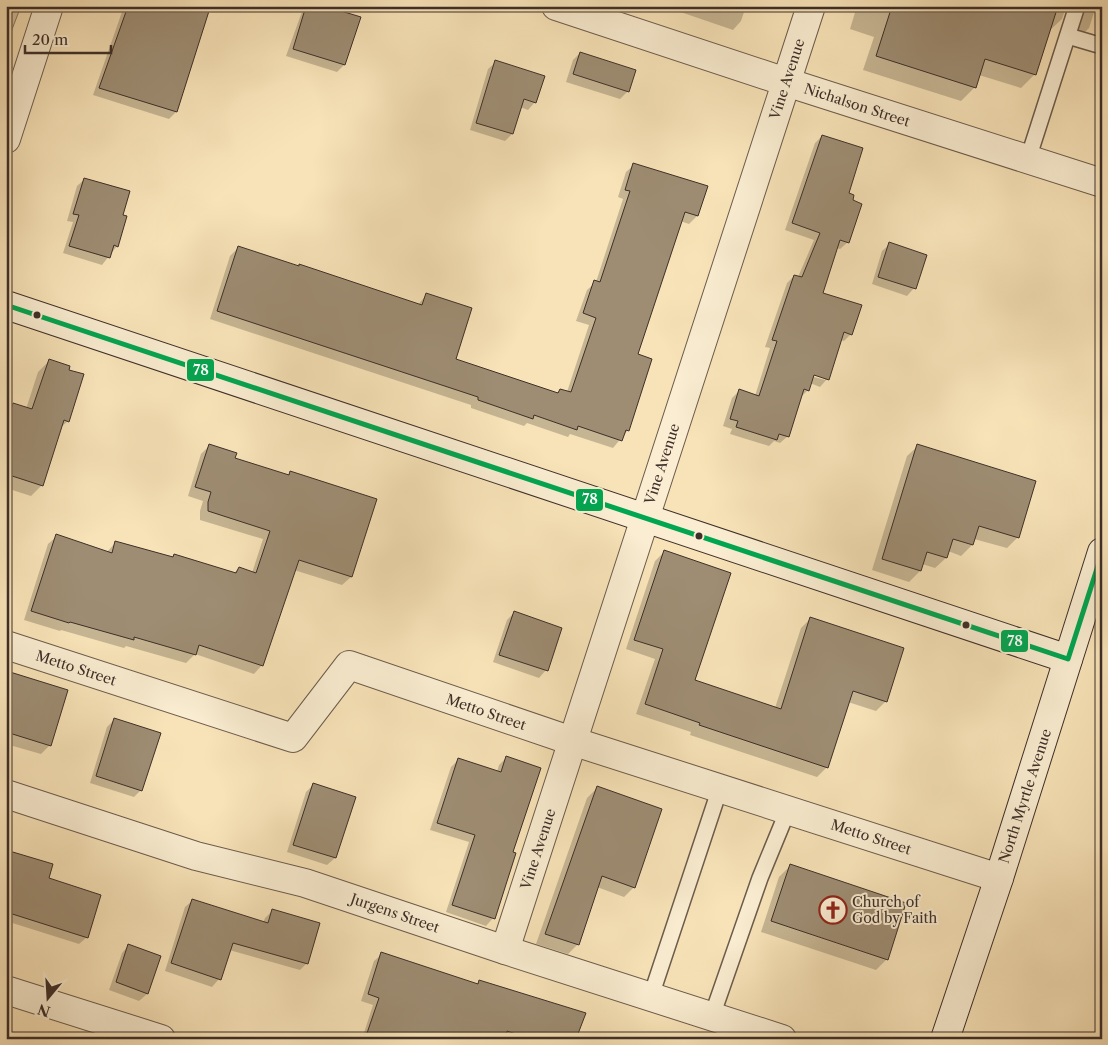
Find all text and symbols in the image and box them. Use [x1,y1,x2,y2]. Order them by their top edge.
scale bar [25,22,111,54]
text: 20 m [32,30,68,49]
street label: Vine Avenue [765,36,809,123]
street label: Nichalson Street [802,79,912,131]
unlabelled marker [32,310,42,320]
line badge: 78 [186,358,215,382]
text: 78 [193,361,209,379]
street label: Vine Avenue [640,421,684,508]
line badge: 78 [575,488,604,512]
text: 78 [582,490,598,508]
unlabelled marker [694,531,704,541]
unlabelled marker [961,620,971,630]
line badge: 78 [1000,629,1029,653]
text: 78 [1007,632,1023,650]
street label: Metto Street [33,647,119,689]
street label: Metto Street [444,690,528,734]
street label: North Myrtle Avenue [995,726,1055,866]
street label: Vine Avenue [516,806,560,893]
street label: Metto Street [828,816,914,858]
street label: Jurgens Street [346,889,442,937]
place label: Church of God by Faith [852,893,938,927]
church icon: Church of God by Faith [818,895,848,925]
north arrow [22,972,72,1022]
text: N [35,1000,53,1021]

